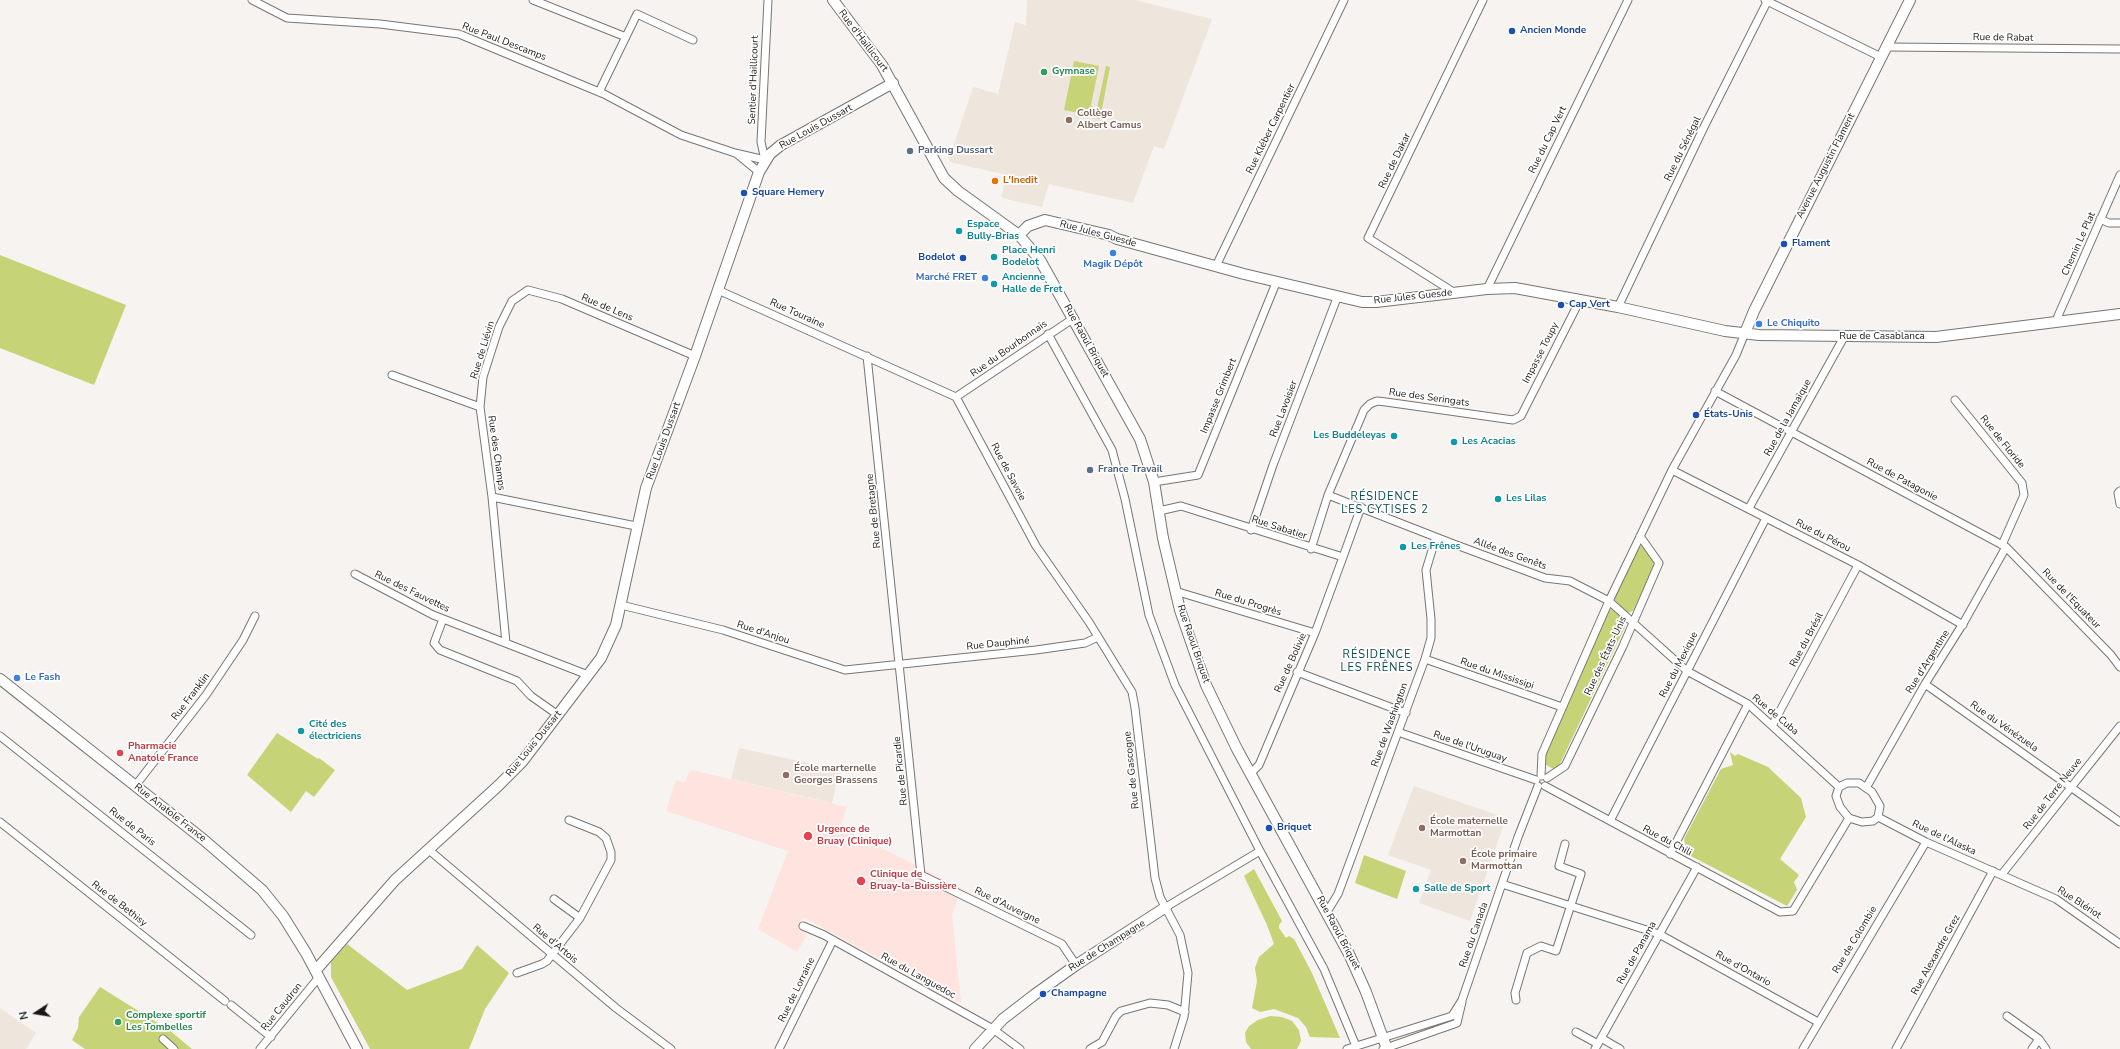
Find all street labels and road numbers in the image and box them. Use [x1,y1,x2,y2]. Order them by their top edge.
street label: Rue d'Haillicourt [836,8,890,74]
street label: Rue Paul Descamps [460,20,548,64]
street label: Rue de Rabat [1973,31,2033,45]
street label: Sentier d'Haillicourt [746,35,762,125]
street label: Rue Kléber Carpentier [1244,82,1298,176]
street label: Rue Louis Dussart [777,102,855,152]
street label: Rue du Cap Vert [1527,104,1569,176]
street label: Avenue Augustin Flament [1794,111,1858,221]
street label: Rue du Sénégal [1662,115,1704,183]
street label: Rue de Dakar [1376,131,1414,191]
street label: Chemin Le Plat [2060,210,2098,278]
street label: Rue Jules Guesde [1058,218,1138,250]
street label: Rue Jules Guesde [1373,287,1453,307]
street label: Rue de Lens [579,292,635,324]
street label: Rue Touraine [768,297,826,331]
street label: Rue Raoul Briquet [1061,302,1111,380]
street label: Rue du Bourbonnais [968,318,1050,380]
street label: Rue de Liévin [468,320,498,380]
street label: Impasse Toupy [1520,320,1562,386]
street label: Rue de Casablanca [1839,331,1925,343]
street label: Impasse Grimbert [1198,357,1240,435]
street label: Rue de la Jamaïque [1762,377,1814,459]
street label: Rue Lavoisier [1268,379,1300,439]
street label: Rue des Seringats [1388,386,1470,410]
street label: Rue Louis Dussart [644,401,684,481]
street label: Rue de Floride [1977,413,2027,471]
street label: Rue des Champs [485,415,507,491]
street label: Rue de Savoie [988,441,1028,503]
street label: Rue de Patagonie [1864,456,1940,504]
street label: Rue de Bretagne [864,473,884,549]
street label: Rue Sabatier [1250,513,1308,543]
street label: Rue du Pérou [1793,517,1853,555]
street label: Allée des Genêts [1472,535,1548,573]
street label: Rue de l'Equateur [2039,566,2103,632]
street label: Rue des Fauvettes [372,569,452,615]
street label: Rue du Progrès [1213,587,1283,619]
street label: Rue Raoul Briquet [1174,603,1212,685]
street label: Rue du Brésil [1788,611,1826,669]
street label: Rue des États-Unis [1582,615,1630,697]
street label: Rue d'Anjou [735,619,791,647]
street label: Rue d'Argentine [1904,628,1952,696]
street label: Rue du Mexique [1657,630,1701,700]
street label: Rue de Bolivie [1272,631,1310,695]
street label: Rue Dauphiné [966,635,1030,653]
street label: Rue du Mississipi [1459,656,1535,692]
street label: Rue Franklin [169,671,213,723]
street label: Rue de Washington [1369,681,1411,769]
street label: Rue de Cuba [1749,692,1801,738]
street label: Rue du Vénézuela [1968,699,2040,755]
street label: Rue Louis Dussart [504,708,564,780]
street label: Rue de l'Uruguay [1432,729,1508,765]
street label: Rue de Gascogne [1122,730,1142,810]
street label: Rue de Picardie [891,736,911,806]
street label: Rue de Terre Neuve [2021,756,2085,832]
street label: Rue Anatole France [132,781,208,845]
street label: Rue de Paris [106,805,158,849]
street label: Rue de l'Alaska [1910,818,1978,858]
street label: Rue du Chili [1640,823,1694,859]
street label: Rue de Bethisy [89,879,149,929]
street label: Rue Blériot [2055,884,2103,922]
street label: Rue d'Auvergne [972,885,1042,927]
street label: Rue Raoul Briquet [1314,894,1362,972]
street label: Rue du Canada [1457,901,1491,969]
street label: Rue de Colombie [1830,904,1880,976]
street label: Rue Alexandre Grez [1909,913,1963,997]
street label: Rue de Champagne [1066,918,1148,974]
street label: Rue de Panama [1615,919,1659,987]
street label: Rue d'Artois [530,922,580,966]
street label: Rue d'Ontario [1713,949,1773,989]
street label: Rue du Languedoc [879,951,957,1001]
street label: Rue de Lorraine [776,956,818,1024]
street label: Rue Caudron [259,981,305,1033]

